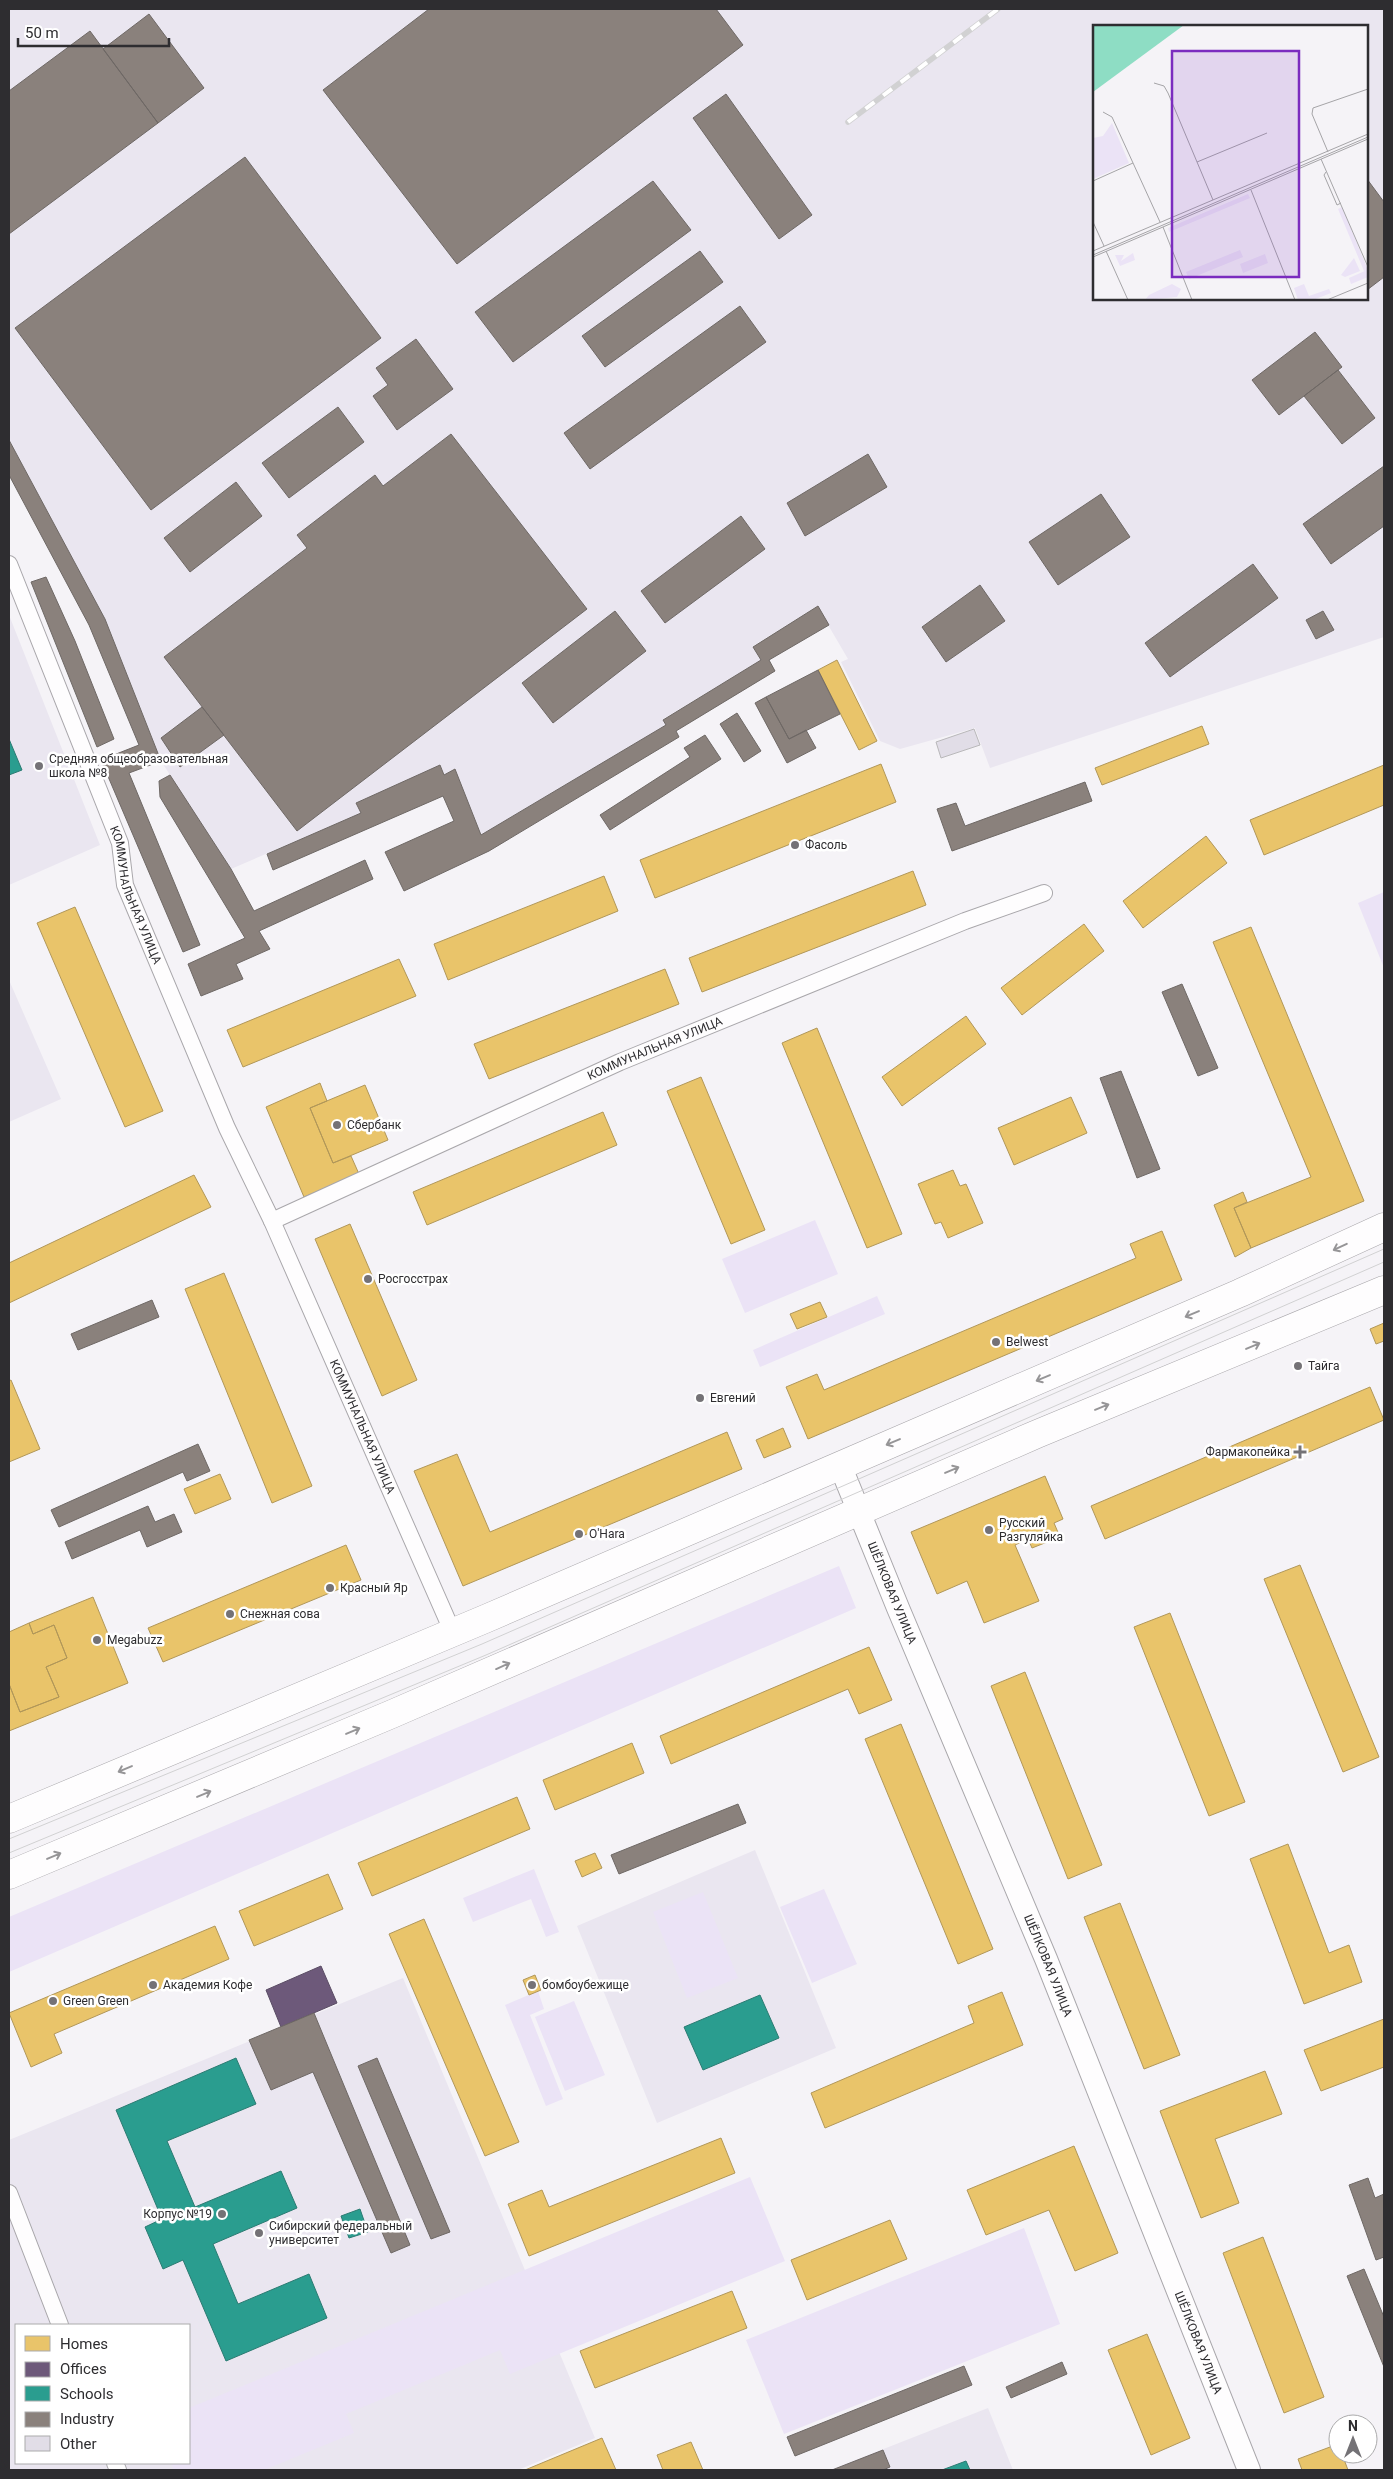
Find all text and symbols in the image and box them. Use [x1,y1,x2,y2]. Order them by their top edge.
scale bar [18,15,169,47]
text: 50 m [25,24,59,42]
inset map [1093,25,1368,300]
place label: Средняя общеобразовательная школа №8 [49,752,228,780]
marker: Средняя общеобразовательная школа №8 [33,760,45,772]
street label: КОММУНАЛЬНАЯ УЛИЦА [107,824,164,966]
place label: Фасоль [805,838,847,852]
marker: Фасоль [789,839,801,851]
street label: КОММУНАЛЬНАЯ УЛИЦА [585,1014,725,1083]
place label: Сбербанк [347,1118,402,1132]
marker: Сбербанк [331,1119,343,1131]
one-way arrow [1333,1243,1348,1252]
place label: Росгосстрах [378,1272,448,1286]
marker: Росгосстрах [362,1273,374,1285]
one-way arrow [1185,1310,1200,1320]
place label: Belwest [1006,1335,1048,1349]
marker: Belwest [990,1336,1002,1348]
one-way arrow [1245,1341,1260,1350]
street label: КОММУНАЛЬНАЯ УЛИЦА [327,1357,398,1496]
place label: Тайга [1308,1359,1340,1373]
marker: Тайга [1292,1360,1304,1372]
one-way arrow [1035,1375,1050,1384]
place label: Евгений [710,1391,756,1405]
marker: Евгений [694,1392,706,1404]
one-way arrow [1094,1402,1109,1412]
one-way arrow [886,1438,901,1448]
place label: Фармакопейка [1206,1445,1290,1459]
marker: Фармакопейка [1294,1446,1306,1458]
one-way arrow [944,1465,959,1475]
place label: Русский Разгуляйка [999,1516,1063,1544]
marker: Русский Разгуляйка [983,1524,995,1536]
place label: O'Hara [589,1527,625,1541]
marker: O'Hara [573,1528,585,1540]
street label: ШЁЛКОВАЯ УЛИЦА [865,1540,919,1646]
place label: Красный Яр [340,1581,408,1595]
marker: Красный Яр [324,1582,336,1594]
place label: Снежная сова [240,1607,320,1621]
marker: Снежная сова [224,1608,236,1620]
place label: Megabuzz [107,1633,162,1647]
marker: Megabuzz [91,1634,103,1646]
one-way arrow [495,1661,510,1671]
one-way arrow [346,1725,361,1734]
one-way arrow [118,1765,133,1775]
one-way arrow [196,1788,211,1798]
one-way arrow [46,1851,61,1861]
street label: ШЁЛКОВАЯ УЛИЦА [1021,1912,1075,2019]
place label: Академия Кофе [163,1978,252,1992]
place label: бомбоубежище [542,1978,629,1992]
marker: Академия Кофе [147,1979,159,1991]
marker: бомбоубежище [526,1979,538,1991]
place label: Green Green [63,1994,129,2008]
marker: Green Green [47,1995,59,2007]
place label: Корпус №19 [143,2207,212,2221]
marker: Корпус №19 [216,2208,228,2220]
place label: Сибирский федеральный университет [269,2219,412,2247]
marker: Сибирский федеральный университет [253,2227,265,2239]
street label: ШЁЛКОВАЯ УЛИЦА [1172,2289,1225,2396]
legend [15,2324,190,2464]
text: Homes [60,2335,108,2353]
text: Offices [60,2360,107,2378]
text: Schools [60,2385,114,2403]
text: Industry [60,2410,114,2428]
north arrow [1328,2414,1378,2464]
text: N [1348,2418,1358,2434]
text: Other [60,2435,97,2453]

